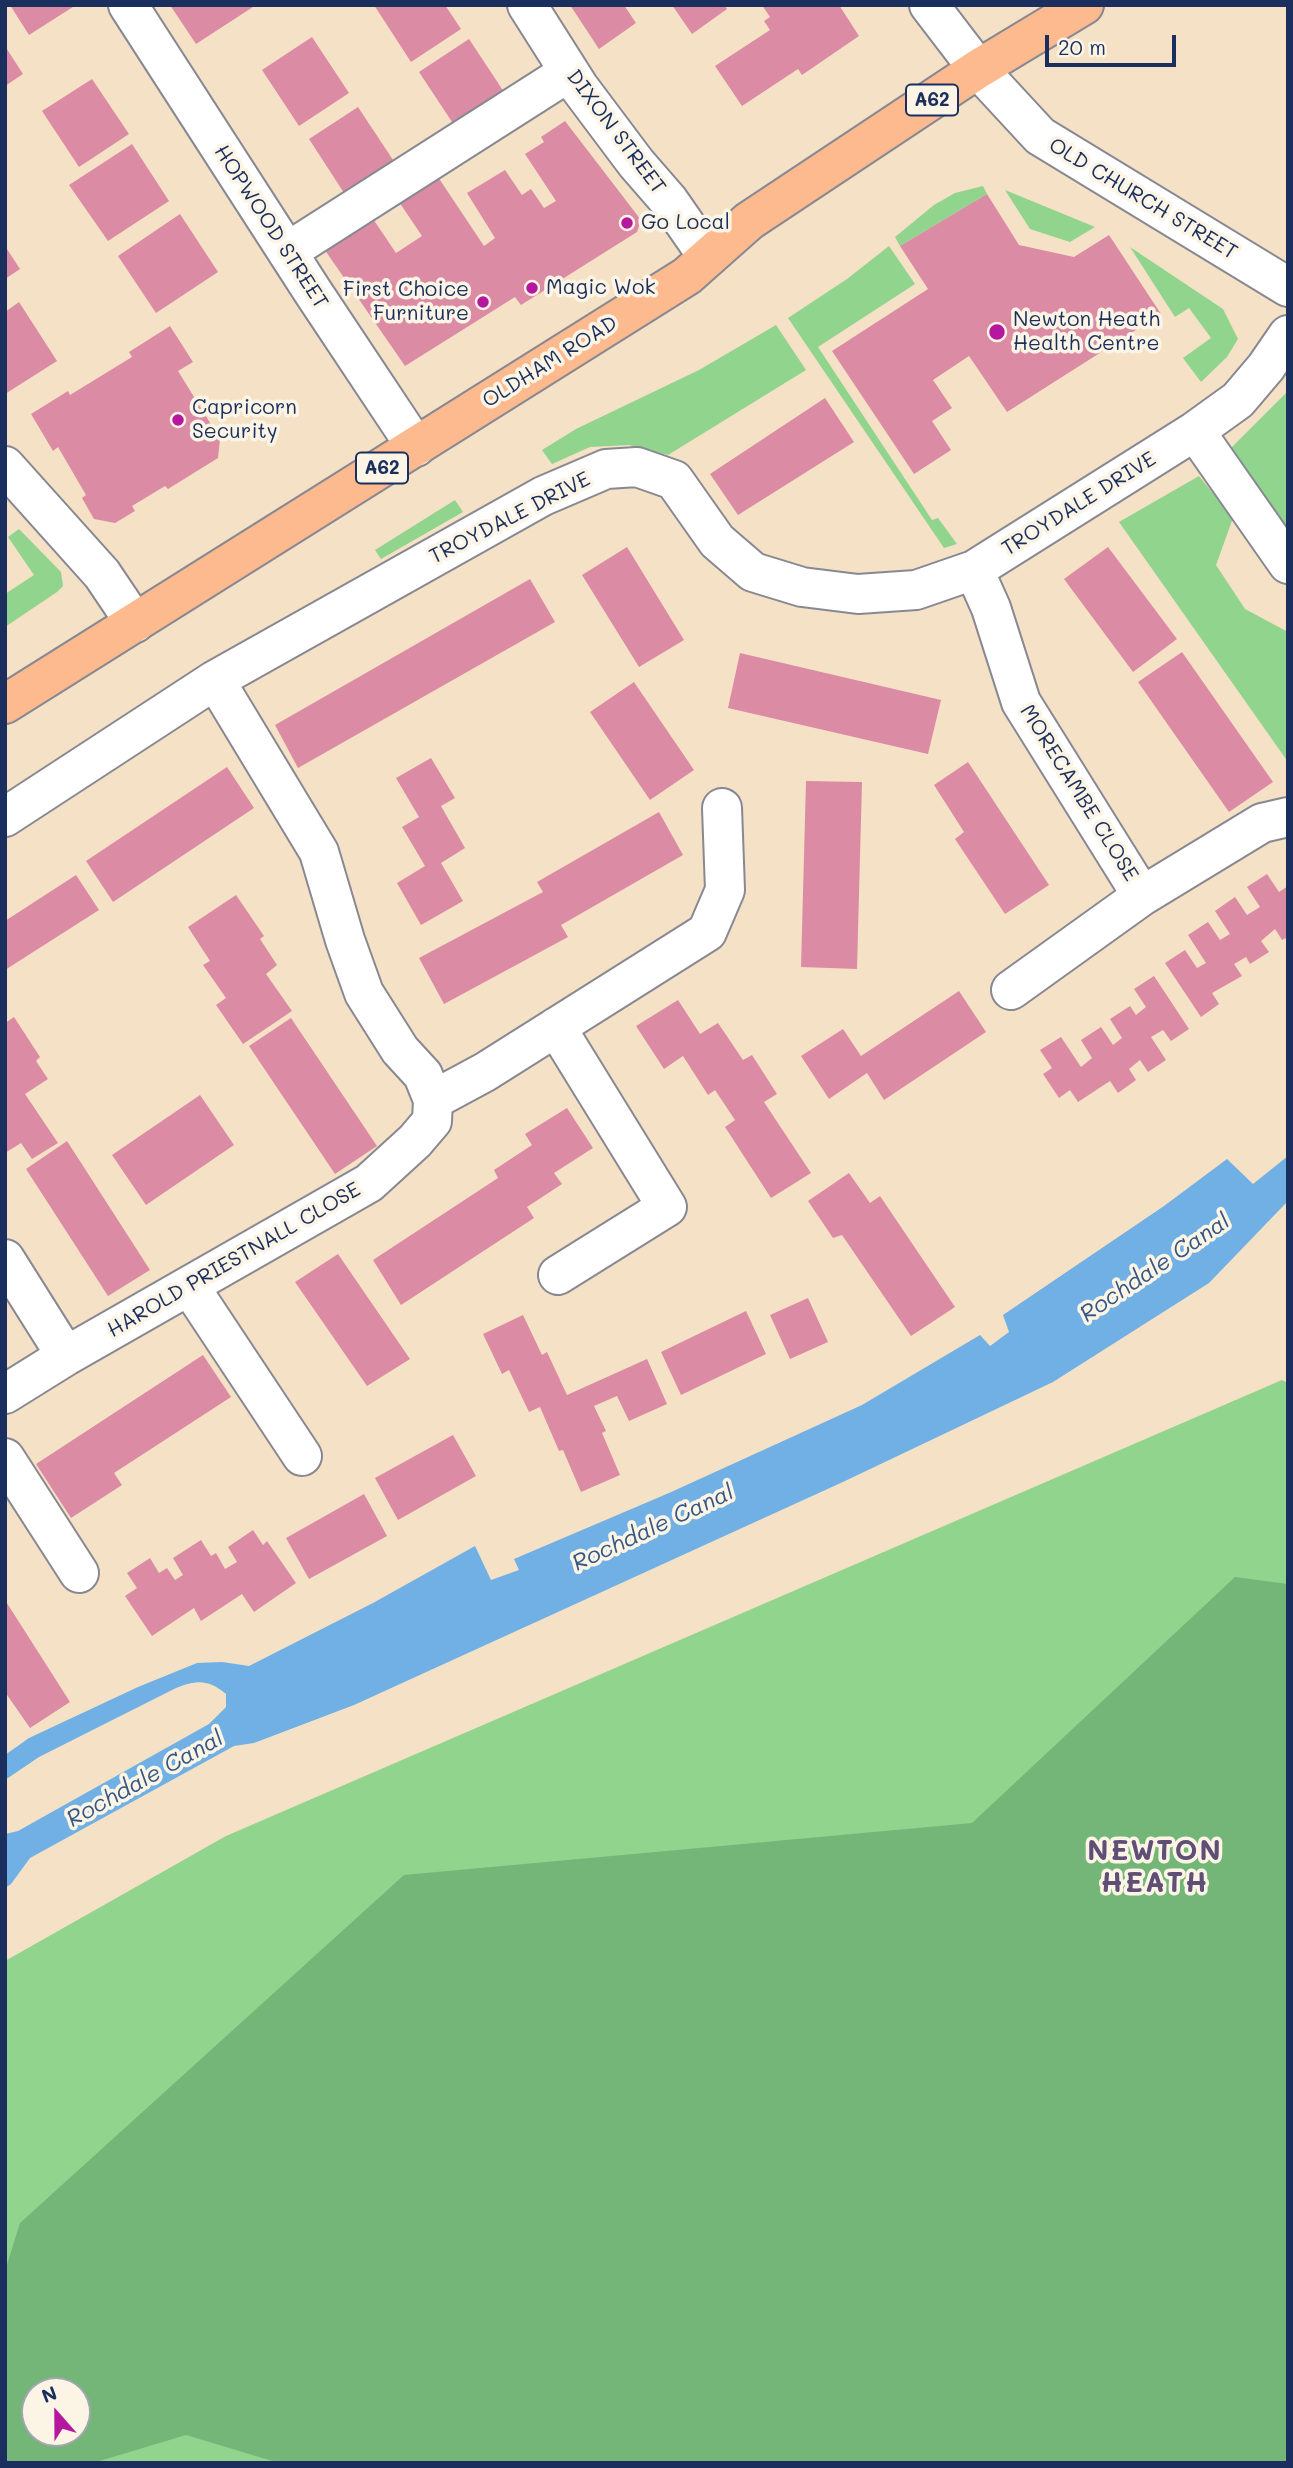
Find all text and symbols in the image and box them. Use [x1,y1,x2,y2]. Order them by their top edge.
scale bar [1048,21,1179,65]
text: 20 m [1058,33,1106,60]
street label: DIXON STREET [561,65,671,199]
road number: A62 [906,85,958,116]
street label: OLD CHURCH STREET [1044,133,1242,265]
street label: HOPWOOD STREET [209,140,333,314]
place label: Go Local [641,210,730,236]
marker: Go Local [619,215,635,231]
place label: Magic Wok [546,275,656,301]
place label: First Choice Furniture [343,277,469,327]
marker: Magic Wok [524,280,540,296]
marker: First Choice Furniture [475,294,491,310]
place label: Newton Heath Health Centre [1013,307,1160,357]
street label: OLDHAM ROAD [478,310,622,414]
marker: Newton Heath Health Centre [987,322,1007,342]
place label: Capricorn Security [192,395,297,445]
marker: Capricorn Security [170,412,186,428]
street label: TROYDALE DRIVE [997,446,1161,562]
road number: A62 [356,453,408,484]
street label: TROYDALE DRIVE [425,467,595,569]
street label: MORECAMBE CLOSE [1014,700,1144,886]
street label: HAROLD PRIESTNALL CLOSE [103,1177,365,1343]
water label: Rochdale Canal [1075,1208,1235,1328]
water label: Rochdale Canal [568,1479,738,1577]
water label: Rochdale Canal [62,1725,228,1833]
district label: NEWTON HEATH [1088,1834,1222,1900]
north arrow [21,2377,91,2447]
text: N [38,2380,60,2408]

